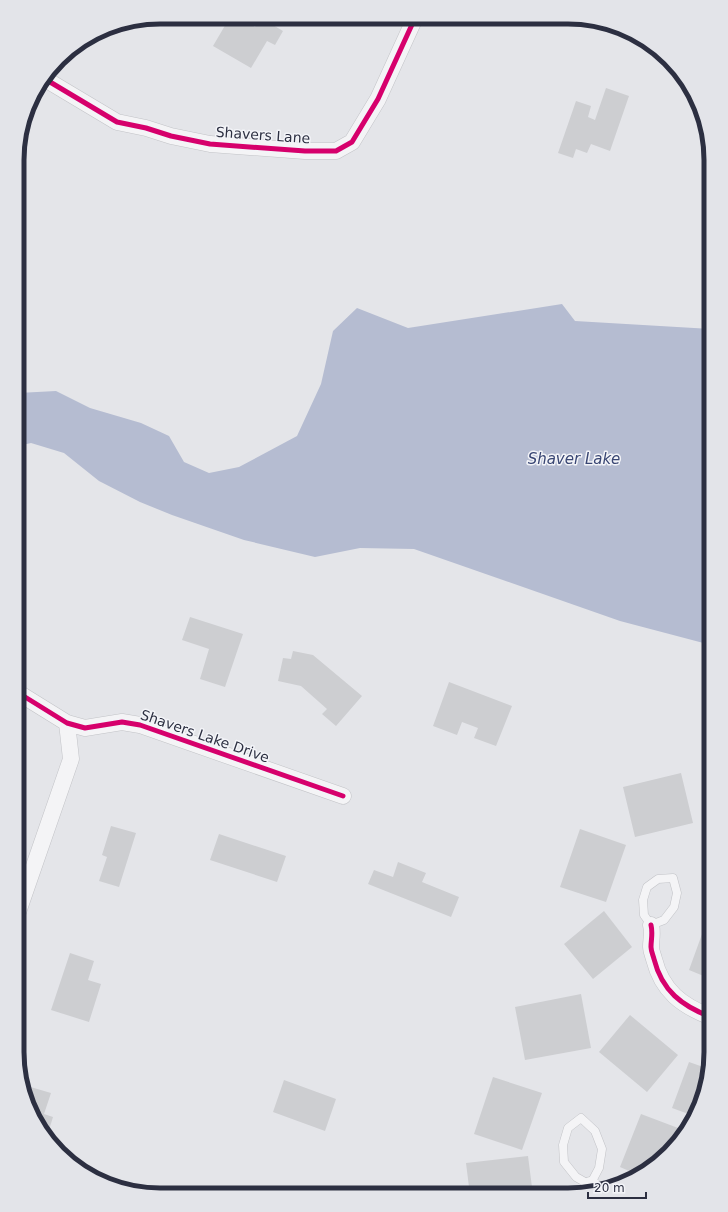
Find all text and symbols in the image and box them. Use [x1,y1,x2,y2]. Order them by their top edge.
street label: Shavers Lane [215,124,311,146]
water label: Shaver Lake [528,450,620,468]
street label: Shavers Lake Drive [139,706,271,766]
scale bar [588,1174,646,1200]
text: 20 m [594,1181,625,1195]

